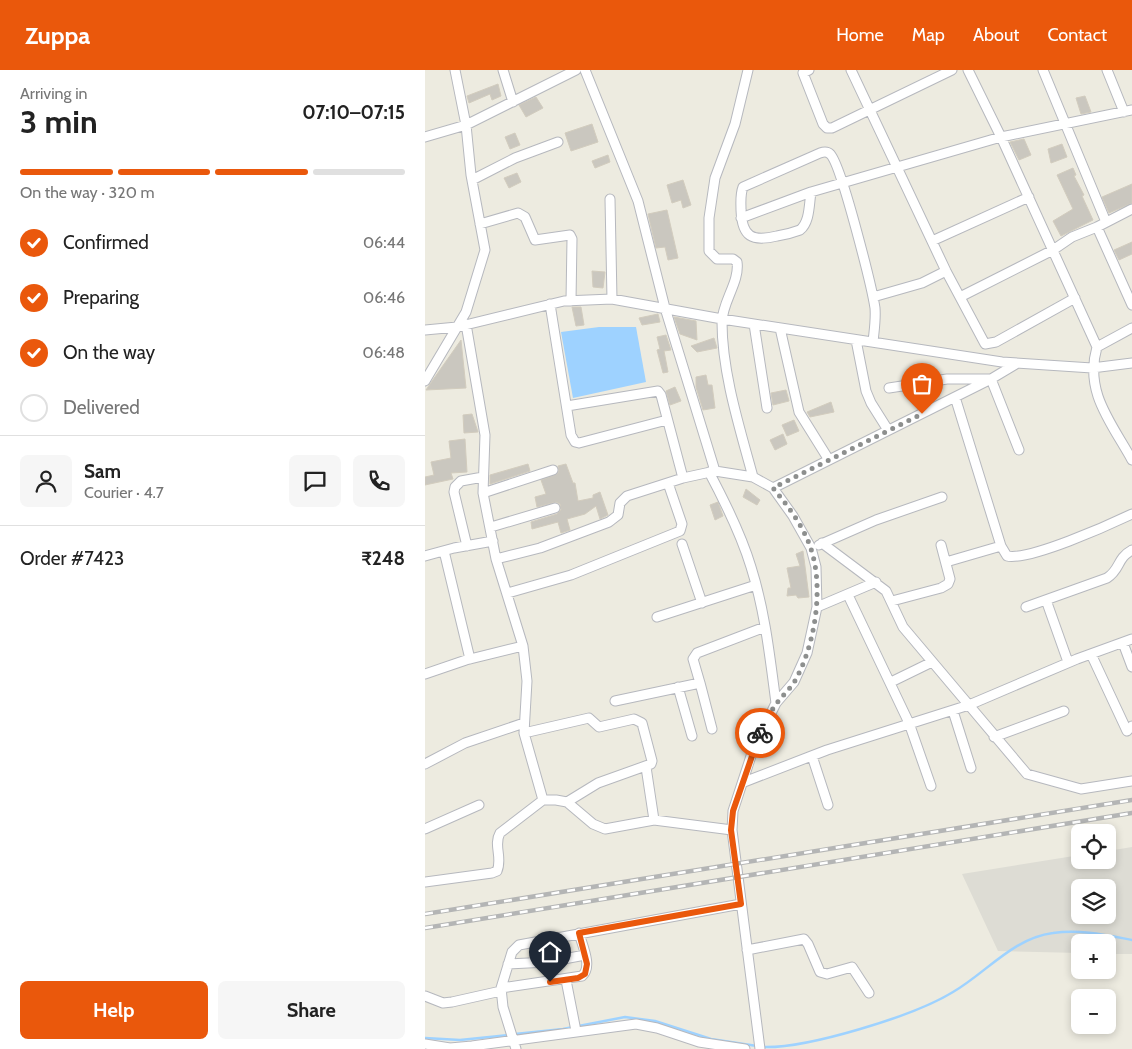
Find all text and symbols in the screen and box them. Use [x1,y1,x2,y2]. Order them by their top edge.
text: Zuppa [25,21,90,50]
text: Home [836,24,884,46]
text: Map [912,24,945,46]
text: About [973,24,1019,46]
text: Contact [1047,24,1107,46]
text: Arriving in [20,84,87,103]
text: 07:10–07:15 [302,101,405,124]
text: 3 min [20,102,98,141]
text: On the way · 320 m [20,183,154,202]
icon: check [20,229,48,257]
text: Confirmed [63,231,149,254]
text: 06:44 [363,233,405,252]
icon: check [20,284,48,312]
text: Preparing [63,286,139,309]
text: 06:46 [363,288,405,307]
icon: check [20,339,48,367]
text: On the way [63,341,155,364]
text: 06:48 [362,343,405,362]
pin [901,363,943,414]
icon: bag [908,370,936,398]
text: Delivered [63,396,140,419]
button: person [20,455,72,507]
button: chat [289,455,341,507]
button: phone [353,455,405,507]
text: Sam [84,460,121,483]
text: Courier · 4.7 [84,483,164,502]
text: Order #7423 [20,547,124,570]
text: ₹248 [361,547,405,570]
courier [735,708,785,758]
icon: bike [746,719,774,747]
map controls [1071,824,1116,1034]
button: locate [1071,824,1116,869]
button: layers [1071,879,1116,924]
pin [529,931,571,982]
button: + [1071,934,1116,979]
icon: home [536,938,564,966]
button: Help [20,981,208,1039]
button: Share [218,981,405,1039]
button: − [1071,989,1116,1034]

